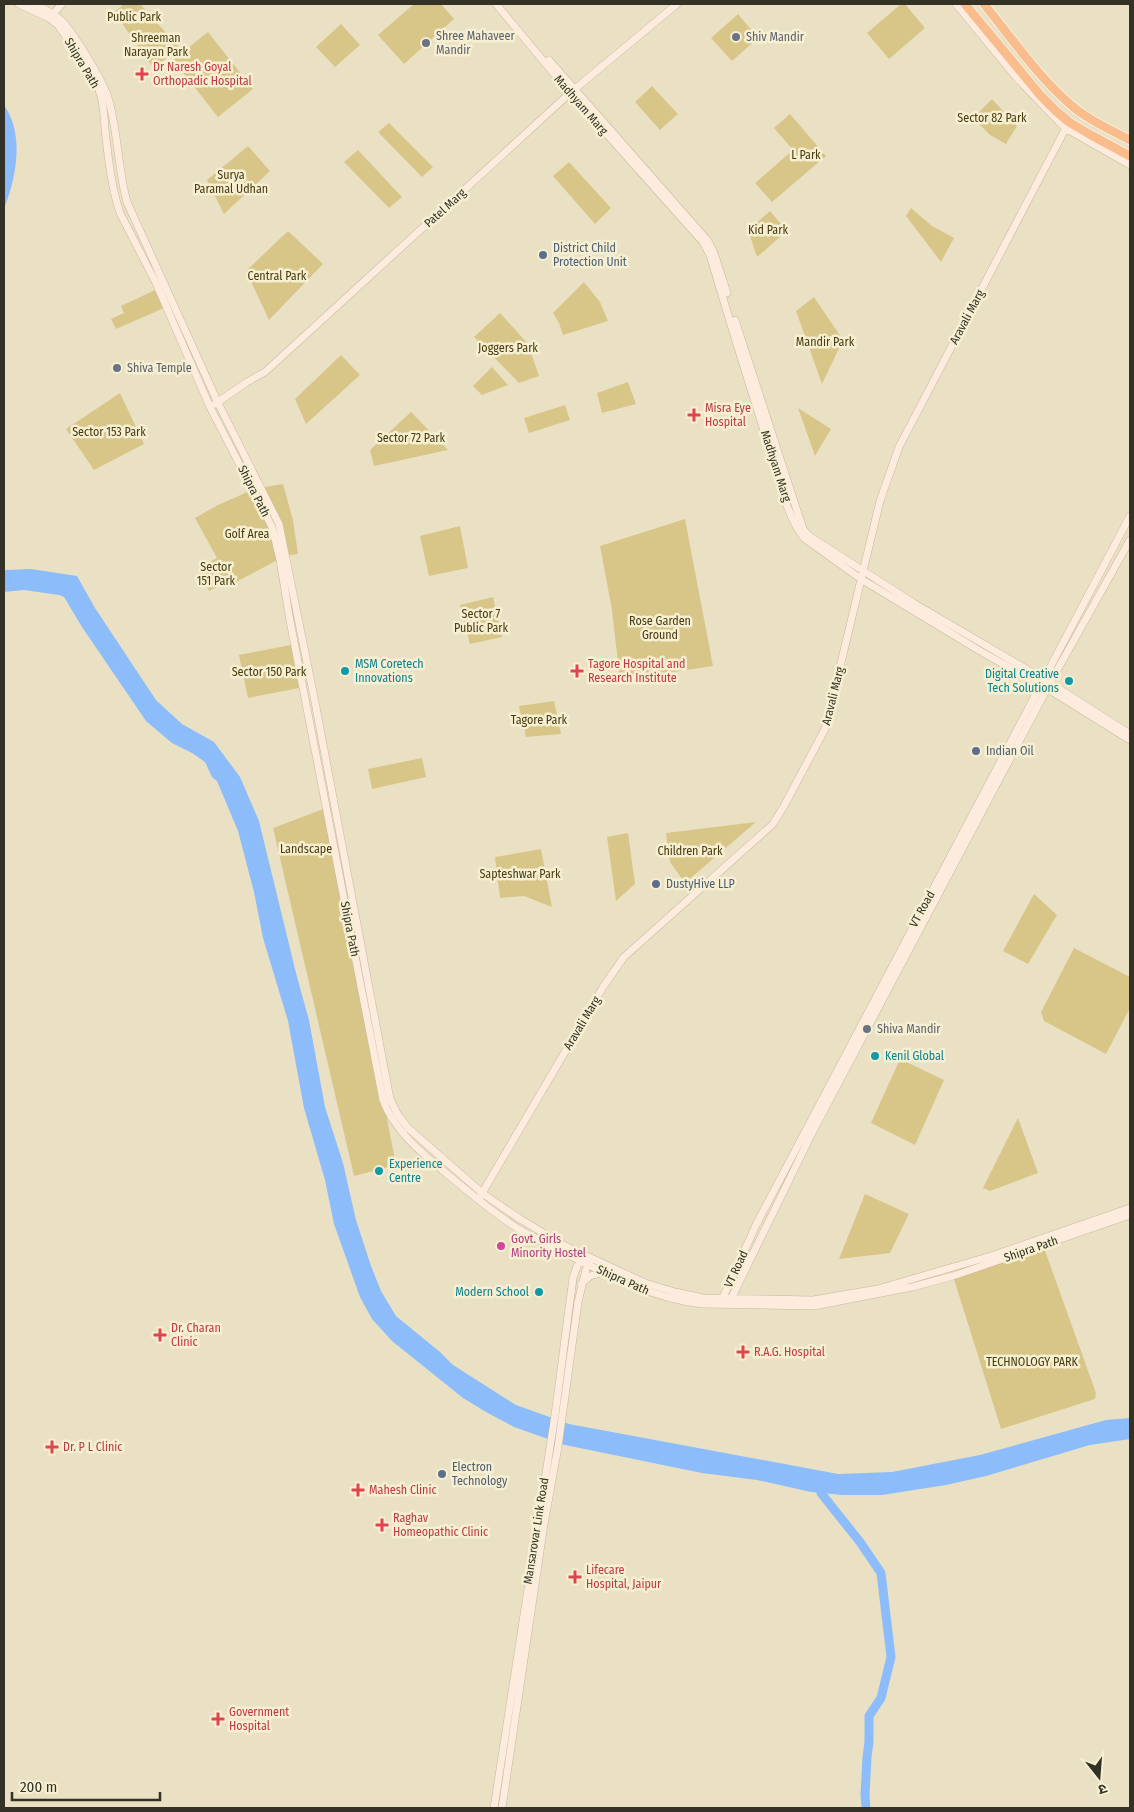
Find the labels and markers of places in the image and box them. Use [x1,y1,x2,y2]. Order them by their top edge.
place label: Shree Mahaveer Mandir [436,29,515,57]
place label: Shiv Mandir [746,30,805,44]
marker: Shiv Mandir [730,31,742,43]
marker: Shree Mahaveer Mandir [420,37,432,49]
place label: Dr Naresh Goyal Orthopadic Hospital [153,60,252,88]
marker: Dr Naresh Goyal Orthopadic Hospital [135,67,149,81]
place label: District Child Protection Unit [553,241,627,269]
marker: District Child Protection Unit [537,249,549,261]
place label: Shiva Temple [127,361,192,375]
marker: Shiva Temple [111,362,123,374]
place label: Misra Eye Hospital [705,401,751,429]
marker: Misra Eye Hospital [687,408,701,422]
place label: MSM Coretech Innovations [355,657,424,685]
place label: Tagore Hospital and Research Institute [588,657,685,685]
marker: Tagore Hospital and Research Institute [570,664,584,678]
marker: MSM Coretech Innovations [339,665,351,677]
place label: Digital Creative Tech Solutions [985,667,1059,695]
marker: Digital Creative Tech Solutions [1063,675,1075,687]
place label: Indian Oil [986,744,1034,758]
marker: Indian Oil [970,745,982,757]
place label: DustyHive LLP [666,877,735,891]
marker: DustyHive LLP [650,878,662,890]
place label: Shiva Mandir [877,1022,941,1036]
marker: Shiva Mandir [861,1023,873,1035]
place label: Kenil Global [885,1049,944,1063]
marker: Kenil Global [869,1050,881,1062]
place label: Experience Centre [389,1157,443,1185]
marker: Experience Centre [373,1165,385,1177]
place label: Govt. Girls Minority Hostel [511,1232,586,1260]
marker: Govt. Girls Minority Hostel [495,1240,507,1252]
place label: Modern School [455,1285,529,1299]
marker: Modern School [533,1286,545,1298]
place label: Dr. Charan Clinic [171,1321,221,1349]
marker: Dr. Charan Clinic [153,1328,167,1342]
marker: R.A.G. Hospital [736,1345,750,1359]
place label: R.A.G. Hospital [754,1345,825,1359]
marker: Dr. P L Clinic [45,1440,59,1454]
place label: Dr. P L Clinic [63,1440,122,1454]
place label: Electron Technology [452,1460,508,1488]
marker: Electron Technology [436,1468,448,1480]
marker: Mahesh Clinic [351,1483,365,1497]
place label: Mahesh Clinic [369,1483,437,1497]
place label: Raghav Homeopathic Clinic [393,1511,488,1539]
marker: Raghav Homeopathic Clinic [375,1518,389,1532]
place label: Lifecare Hospital, Jaipur [586,1563,662,1591]
marker: Lifecare Hospital, Jaipur [568,1570,582,1584]
place label: Government Hospital [229,1705,289,1733]
marker: Government Hospital [211,1712,225,1726]

